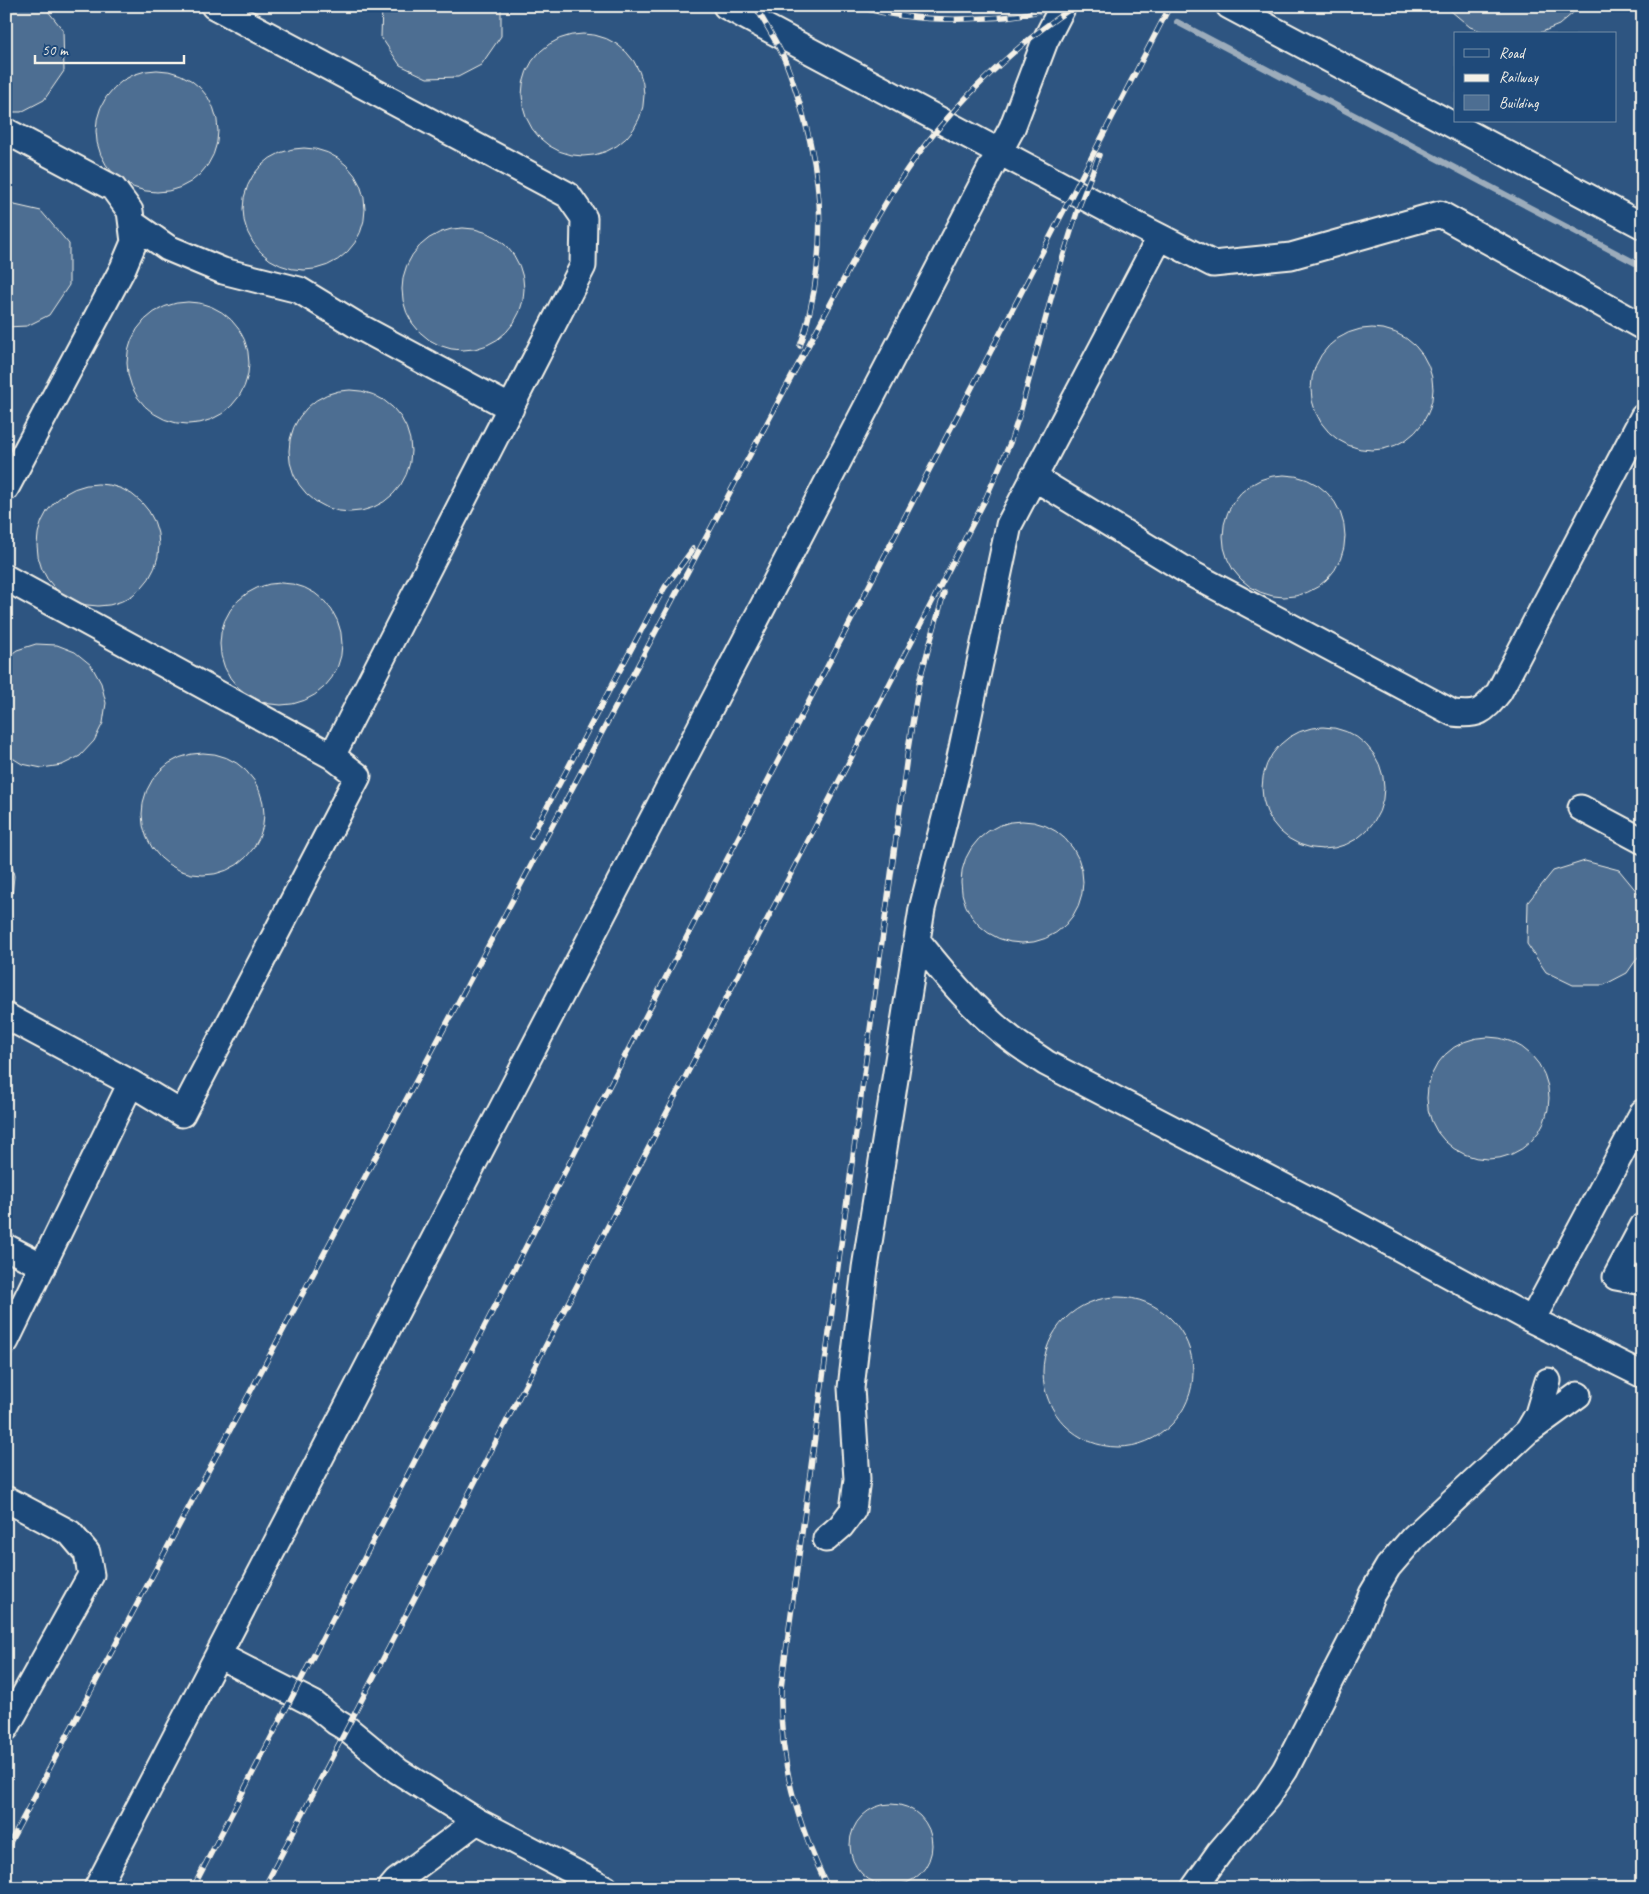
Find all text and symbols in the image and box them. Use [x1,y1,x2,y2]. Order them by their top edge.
scale bar [35,32,184,64]
legend [1454,32,1616,122]
text: 50 m [42,41,69,60]
text: Road [1499,44,1526,63]
text: Railway [1499,68,1540,87]
text: Building [1499,94,1539,113]

